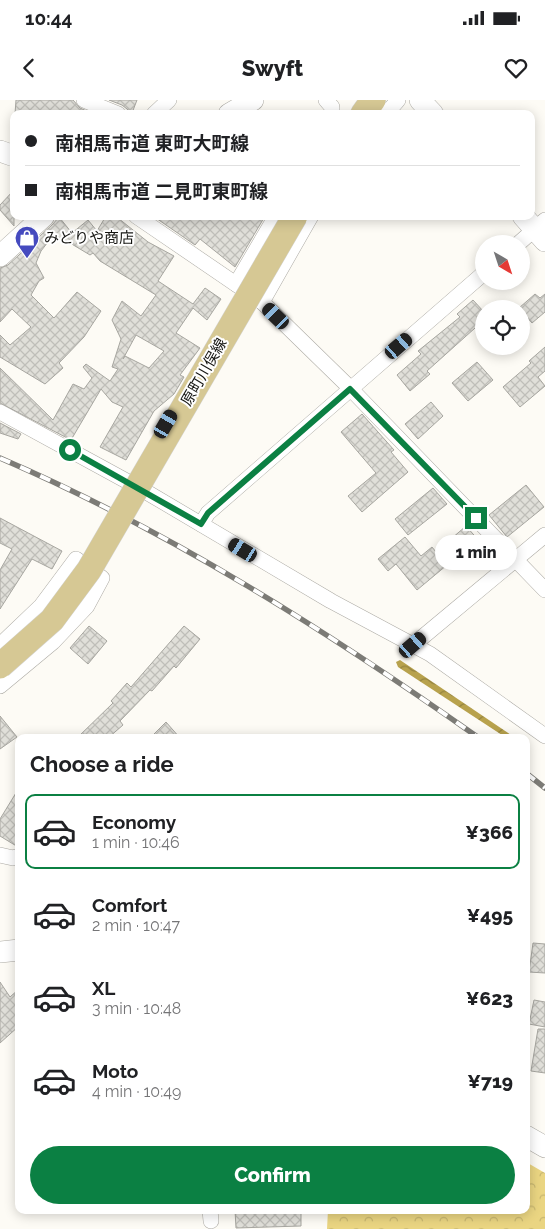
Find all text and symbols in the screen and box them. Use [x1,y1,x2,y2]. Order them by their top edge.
text: 10:44 [25,7,72,29]
icon: back [15,54,43,82]
icon: heart [502,54,530,82]
text: Swyft [242,55,303,81]
text: 南相馬市道 東町大町線 [55,132,250,154]
text: 南相馬市道 二見町東町線 [55,180,269,202]
shop icon: みどりや商店 [14,225,40,259]
place label: みどりや商店 [44,229,134,247]
north arrow [475,235,530,290]
map controls [475,235,530,355]
car [259,300,292,332]
button: locate [475,300,530,355]
car [382,330,415,362]
street label: 原町川俣線 [177,335,231,409]
car [152,407,179,441]
route start [59,439,81,461]
route end [465,507,487,529]
car [226,536,259,564]
callout: 1 min [435,536,517,570]
text: 1 min [455,543,497,562]
car [396,629,429,661]
text: Choose a ride [30,751,174,777]
icon: car [32,809,77,854]
text: Economy [92,811,176,833]
text: ¥366 [465,821,513,843]
text: 1 min · 10:46 [92,833,180,852]
icon: car [32,892,77,937]
text: Comfort [92,894,167,916]
text: ¥495 [466,904,513,926]
text: 2 min · 10:47 [92,916,180,935]
icon: car [32,975,77,1020]
text: XL [92,977,115,999]
text: ¥623 [466,987,513,1009]
text: 3 min · 10:48 [92,999,181,1018]
icon: car [32,1058,77,1103]
text: Moto [92,1060,138,1082]
text: ¥719 [467,1070,513,1092]
text: 4 min · 10:49 [92,1082,181,1101]
button: Confirm [30,1146,515,1204]

